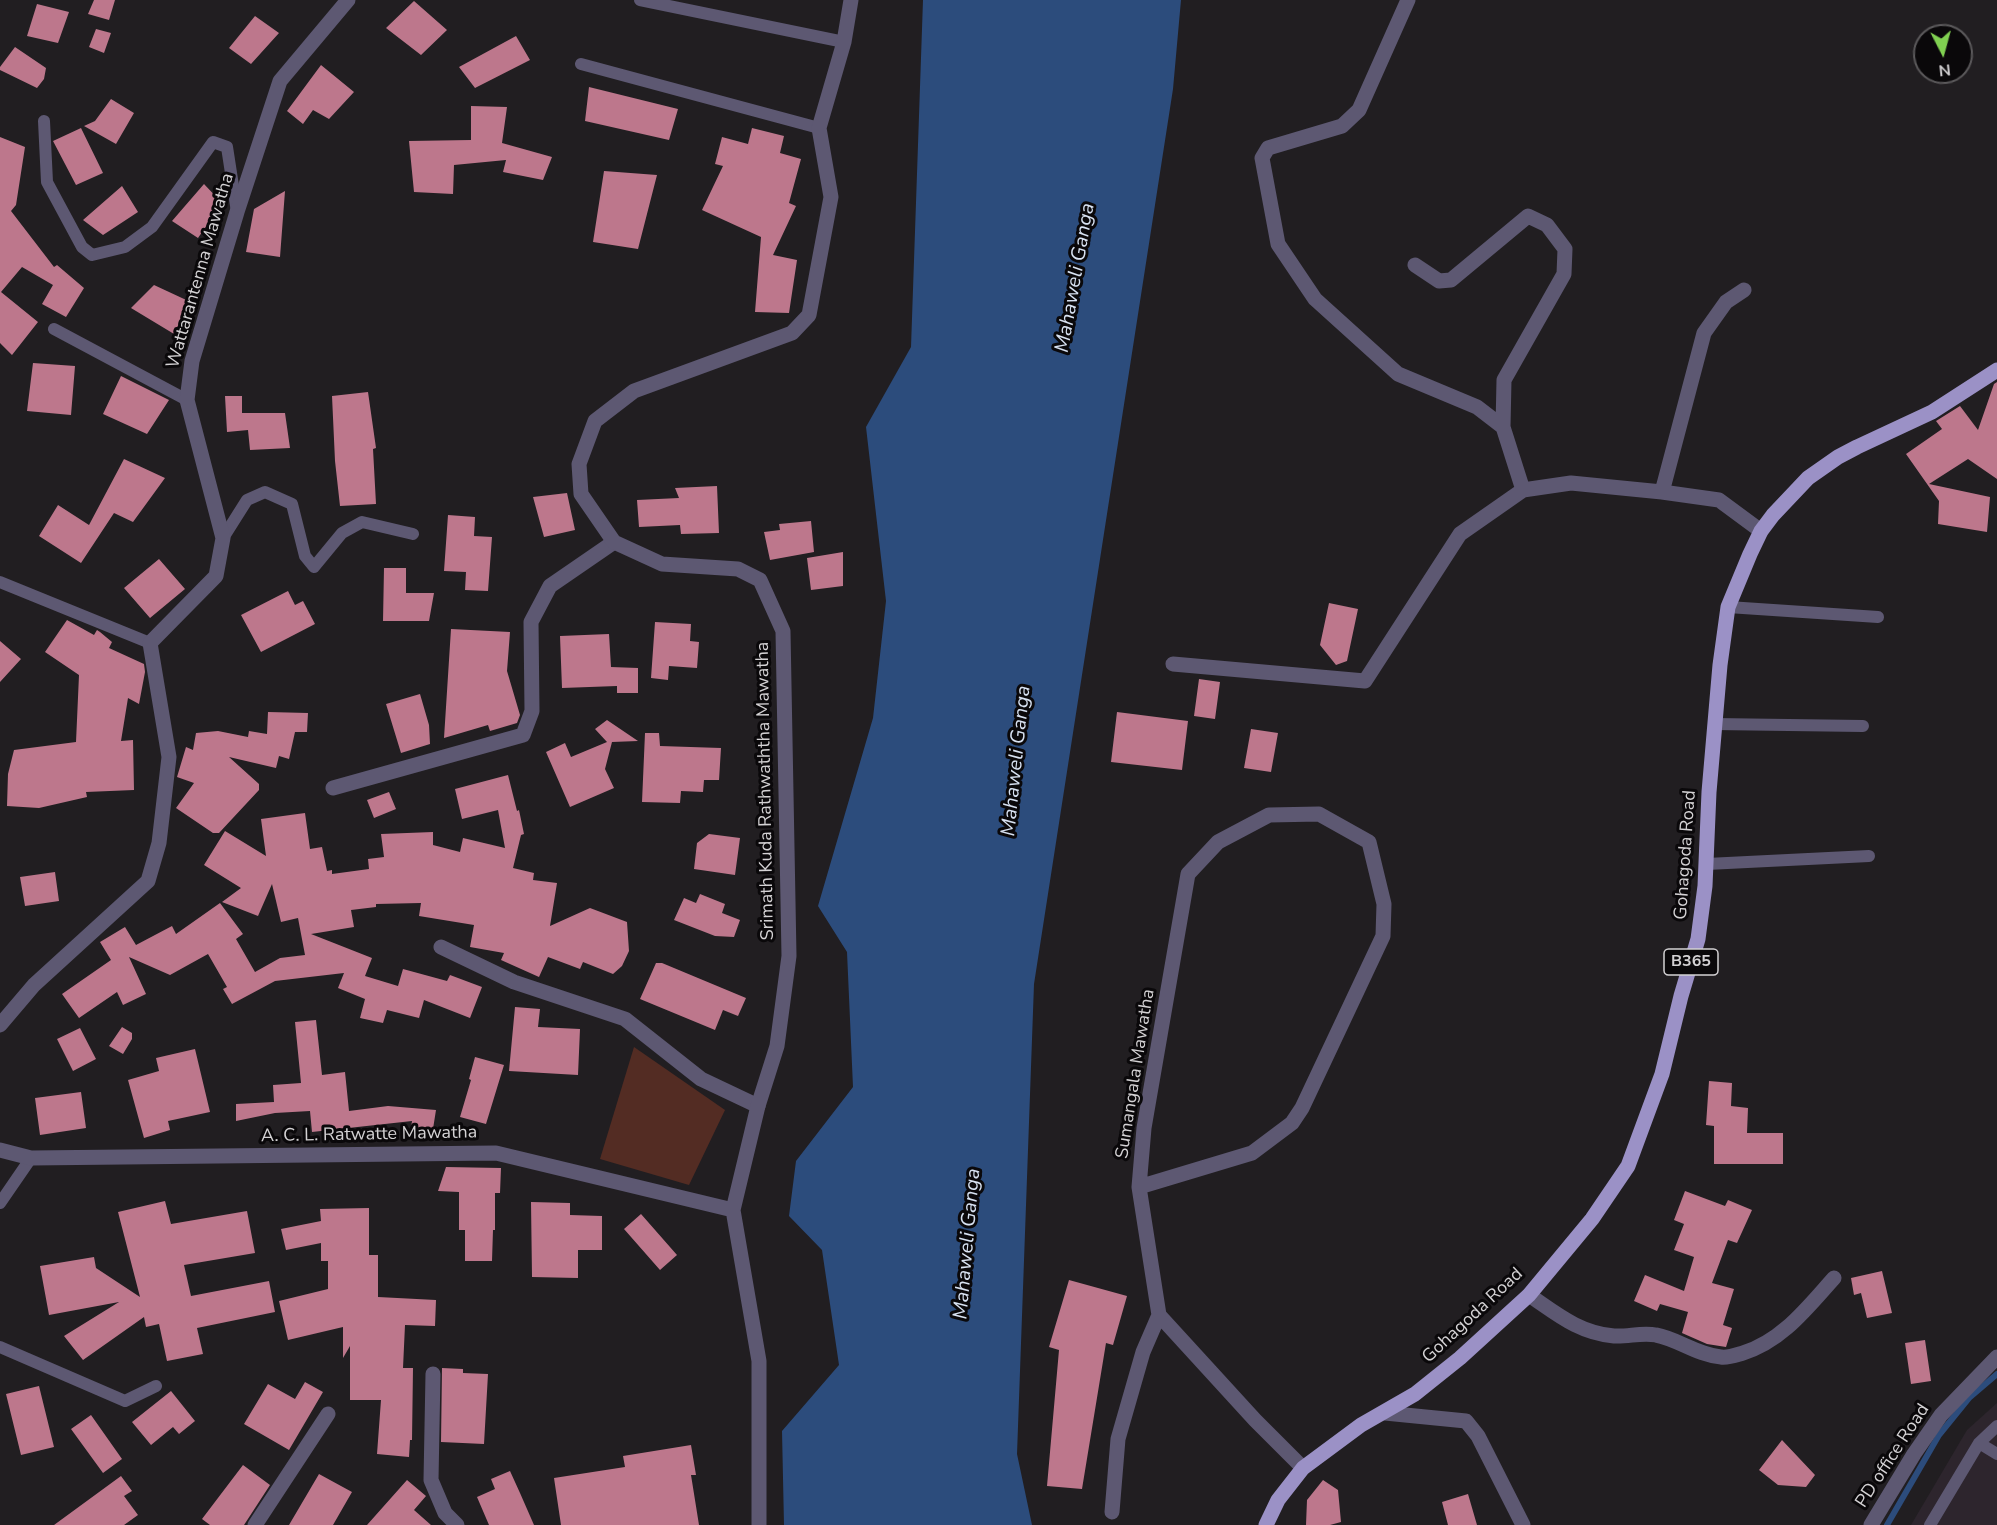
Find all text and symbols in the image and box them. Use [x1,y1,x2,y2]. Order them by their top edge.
north arrow [1913,24,1973,84]
text: N [1938,58,1952,81]
street label: Wattarantenna Mawatha [163,171,239,371]
water label: Mahaweli Ganga [1051,201,1101,355]
street label: Srimath Kuda Rathwaththa Mawatha [753,641,779,941]
water label: Mahaweli Ganga [997,684,1037,838]
street label: Gohagoda Road [1671,789,1701,921]
road number: B365 [1664,949,1718,975]
street label: Sumangala Mawatha [1112,988,1160,1160]
street label: A. C. L. Ratwatte Mawatha [261,1122,477,1148]
water label: Mahaweli Ganga [949,1168,987,1320]
street label: Gohagoda Road [1418,1264,1528,1368]
street label: PD office Road [1851,1400,1935,1512]

